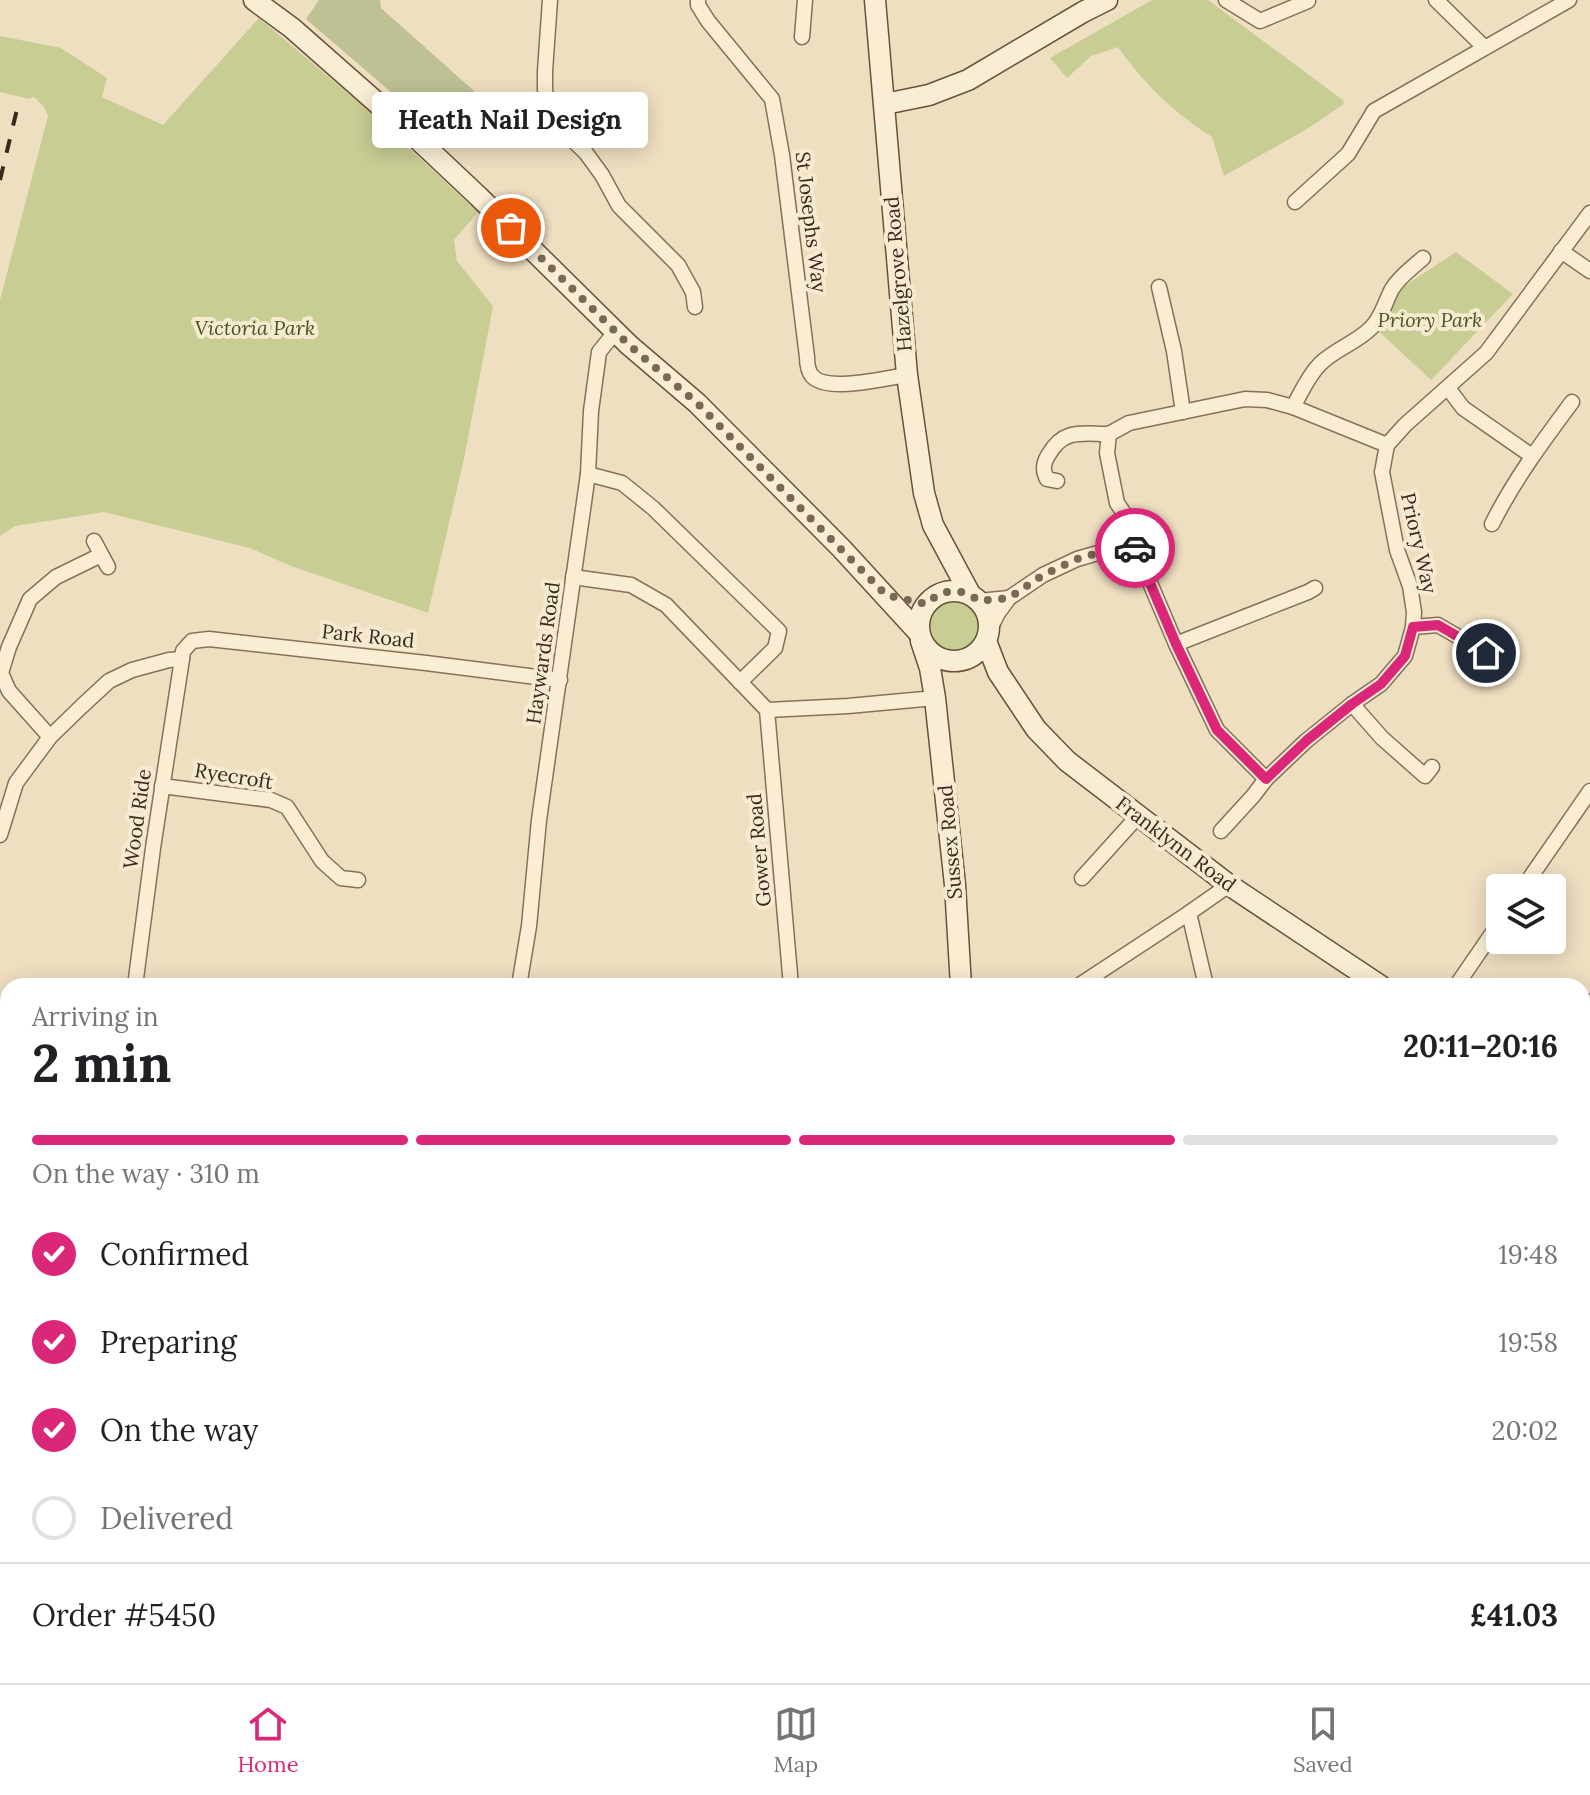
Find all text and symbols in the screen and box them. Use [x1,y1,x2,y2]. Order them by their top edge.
callout: Heath Nail Design [373,92,649,148]
text: Heath Nail Design [398,103,622,136]
street label: St Josephs Way [790,150,833,294]
pin [477,194,545,262]
street label: Hazelgrove Road [878,195,917,353]
icon: bag [489,206,533,250]
park label: Priory Park [1378,307,1482,332]
park label: Victoria Park [195,315,315,340]
street label: Priory Way [1396,490,1443,596]
courier [1095,508,1175,588]
icon: car [1113,526,1157,570]
street label: Haywards Road [520,580,565,726]
street label: Park Road [320,618,416,653]
pin [1452,619,1520,687]
icon: home [1464,631,1508,675]
street label: Ryecroft [193,757,275,794]
street label: Wood Ride [117,767,156,871]
street label: Sussex Road [932,784,967,900]
street label: Franklynn Road [1111,790,1241,897]
street label: Gower Road [741,792,776,908]
map controls [1486,874,1566,954]
button: layers [1486,874,1566,954]
text: Arriving in [32,1000,159,1033]
text: 20:11–20:16 [1403,1027,1558,1065]
text: 2 min [32,1030,171,1096]
text: On the way · 310 m [32,1157,260,1190]
icon: check [32,1232,76,1276]
text: Confirmed [100,1235,249,1273]
text: 19:48 [1498,1238,1558,1271]
icon: check [32,1320,76,1364]
text: Preparing [100,1323,237,1361]
text: 19:58 [1498,1326,1558,1359]
icon: check [32,1408,76,1452]
text: On the way [100,1411,258,1449]
text: 20:02 [1491,1414,1558,1447]
text: Delivered [100,1499,233,1537]
text: Order #5450 [32,1596,216,1634]
text: £41.03 [1470,1596,1558,1634]
tab: Home [237,1702,299,1778]
tab: Map [773,1702,818,1778]
tab: Saved [1293,1702,1353,1778]

